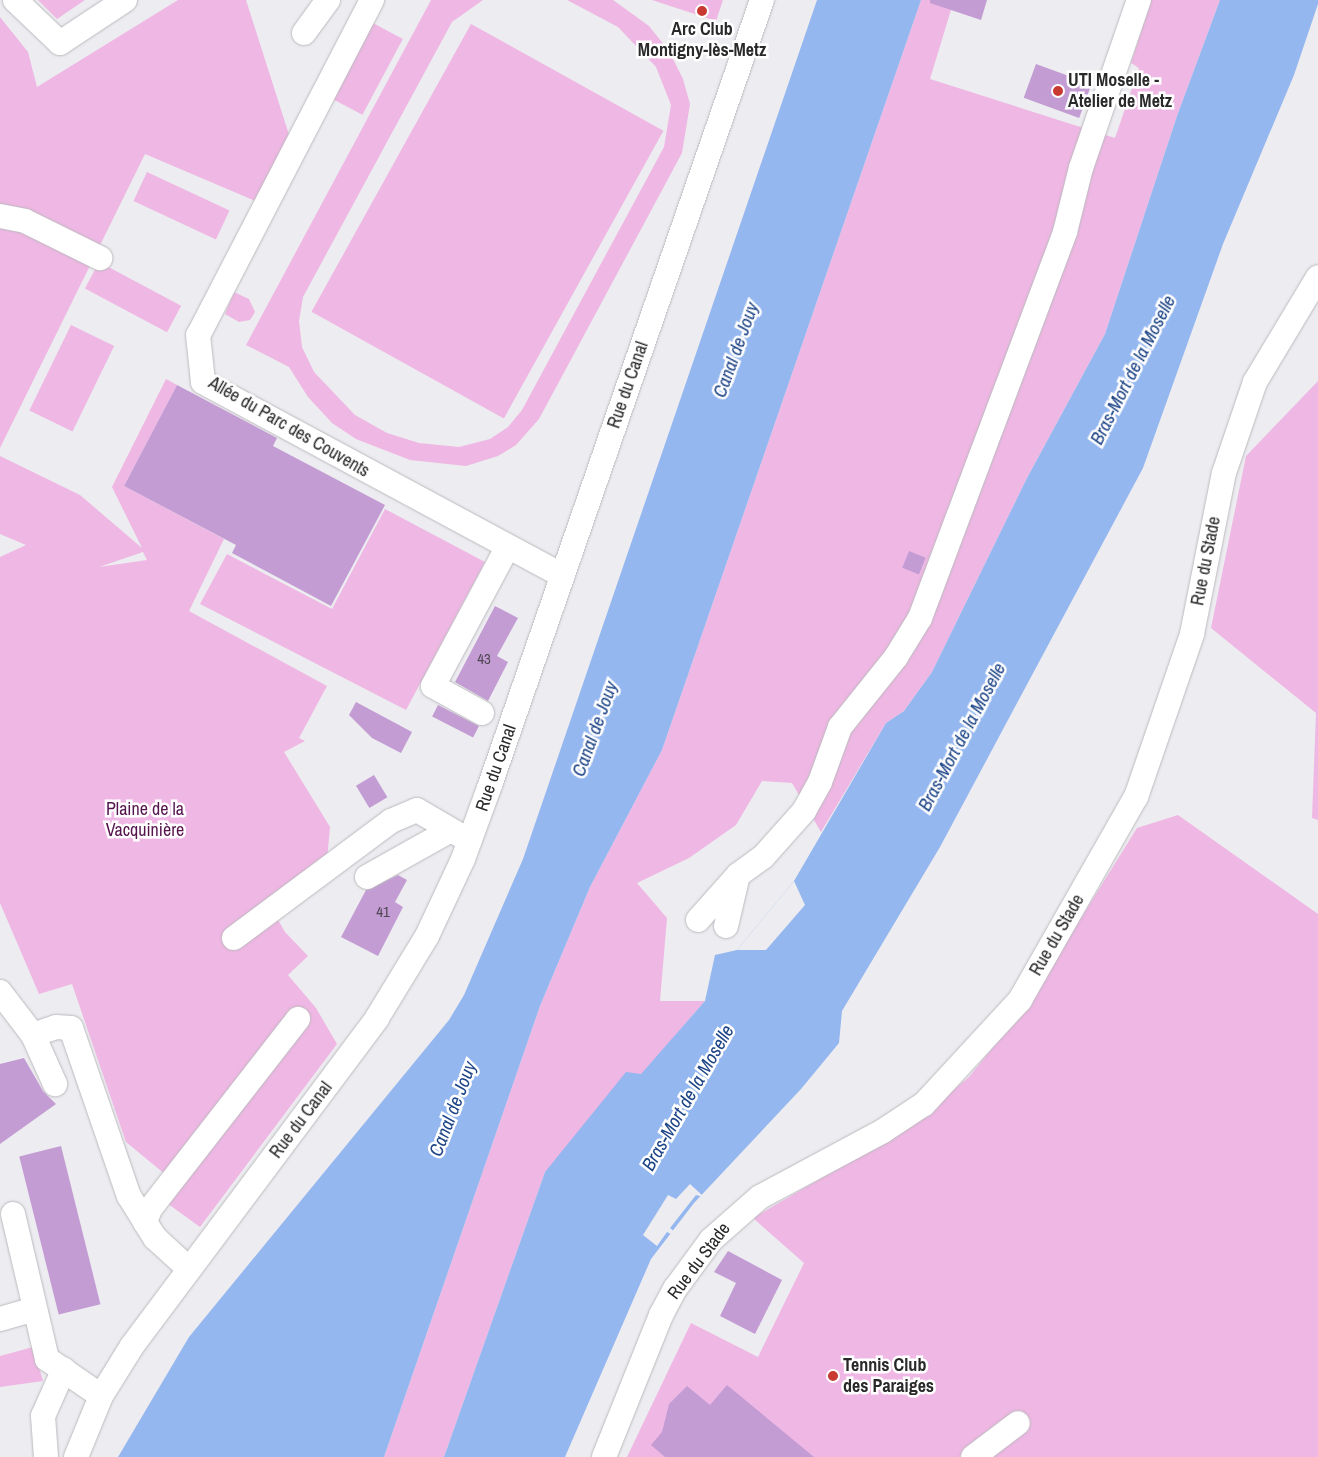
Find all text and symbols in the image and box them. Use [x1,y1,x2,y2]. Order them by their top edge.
marker: Arc Club Montigny-lès-Metz [696,5,708,17]
place label: Arc Club Montigny-lès-Metz [638,19,766,62]
place label: UTI Moselle - Atelier de Metz [1068,70,1172,112]
marker: UTI Moselle - Atelier de Metz [1052,85,1064,97]
water label: Bras-Mort de la Moselle [1086,292,1180,448]
water label: Canal de Jouy [708,299,764,401]
street label: Rue du Canal [603,339,653,431]
street label: Allée du Parc des Couvents [205,372,373,482]
street label: Rue du Stade [1187,515,1225,607]
house number: 43 [477,650,491,668]
water label: Bras-Mort de la Moselle [913,659,1011,815]
water label: Canal de Jouy [567,678,623,780]
street label: Rue du Canal [471,722,521,814]
park label: Plaine de la Vacquinière [106,799,184,842]
street label: Rue du Stade [1025,891,1089,979]
house number: 41 [376,903,390,921]
water label: Bras-Mort de la Moselle [637,1021,739,1175]
water label: Canal de Jouy [425,1058,481,1160]
street label: Rue du Canal [265,1077,337,1163]
street label: Rue du Stade [663,1218,735,1304]
place label: Tennis Club des Paraiges [843,1355,934,1398]
marker: Tennis Club des Paraiges [827,1370,839,1382]

